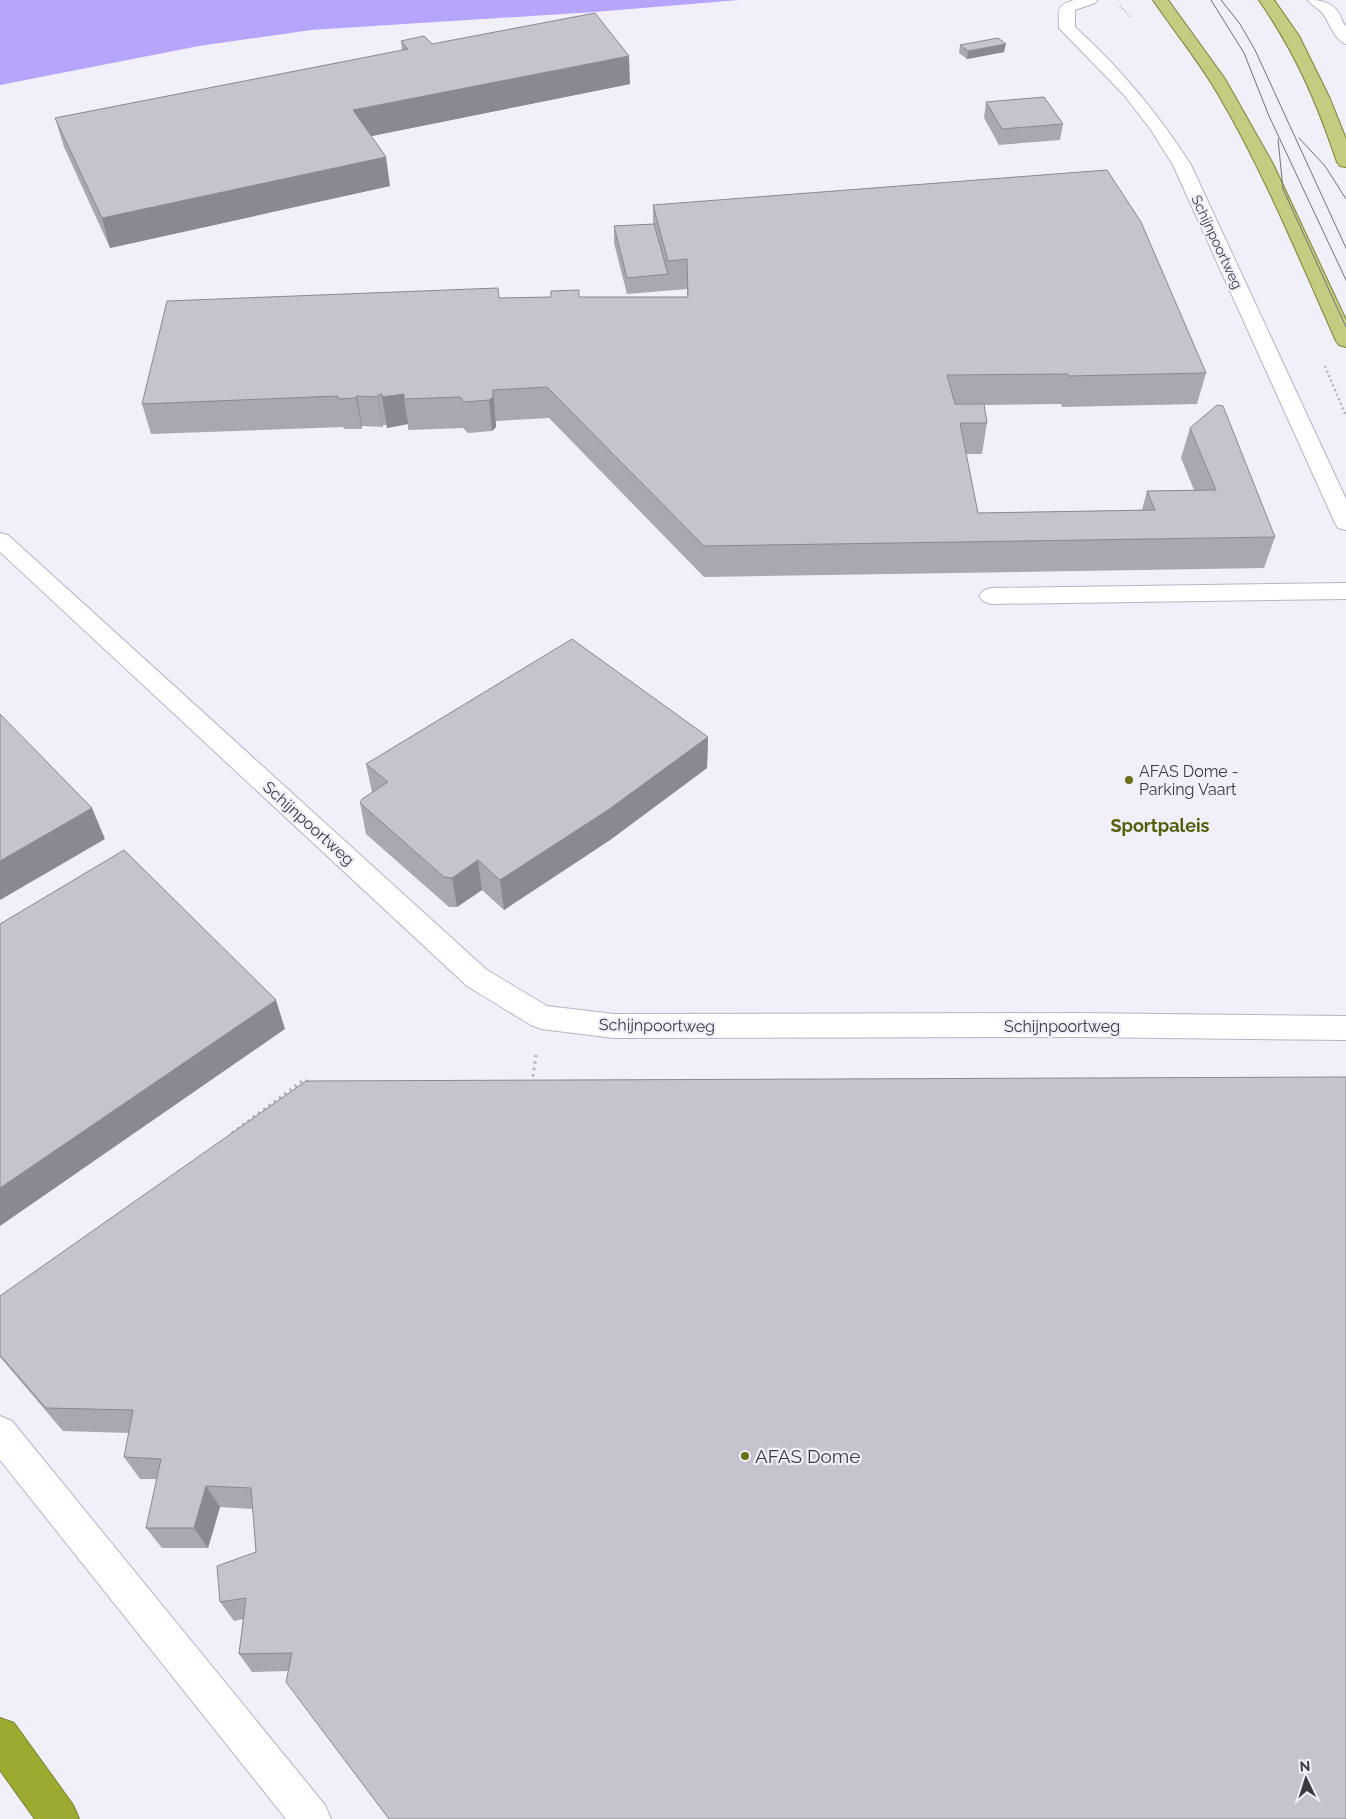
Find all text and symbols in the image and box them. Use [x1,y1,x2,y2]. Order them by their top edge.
street label: Schijnpoortweg [1188,193,1246,291]
place label: AFAS Dome - Parking Vaart [1139,762,1239,799]
marker: AFAS Dome - Parking Vaart [1123,774,1135,786]
street label: Schijnpoortweg [259,777,358,869]
district label: Sportpaleis [1111,815,1210,836]
street label: Schijnpoortweg [599,1015,715,1036]
street label: Schijnpoortweg [1004,1017,1120,1036]
place label: AFAS Dome [755,1445,860,1467]
marker: AFAS Dome [739,1450,751,1462]
north arrow [1281,1754,1331,1804]
text: N [1299,1758,1311,1774]

